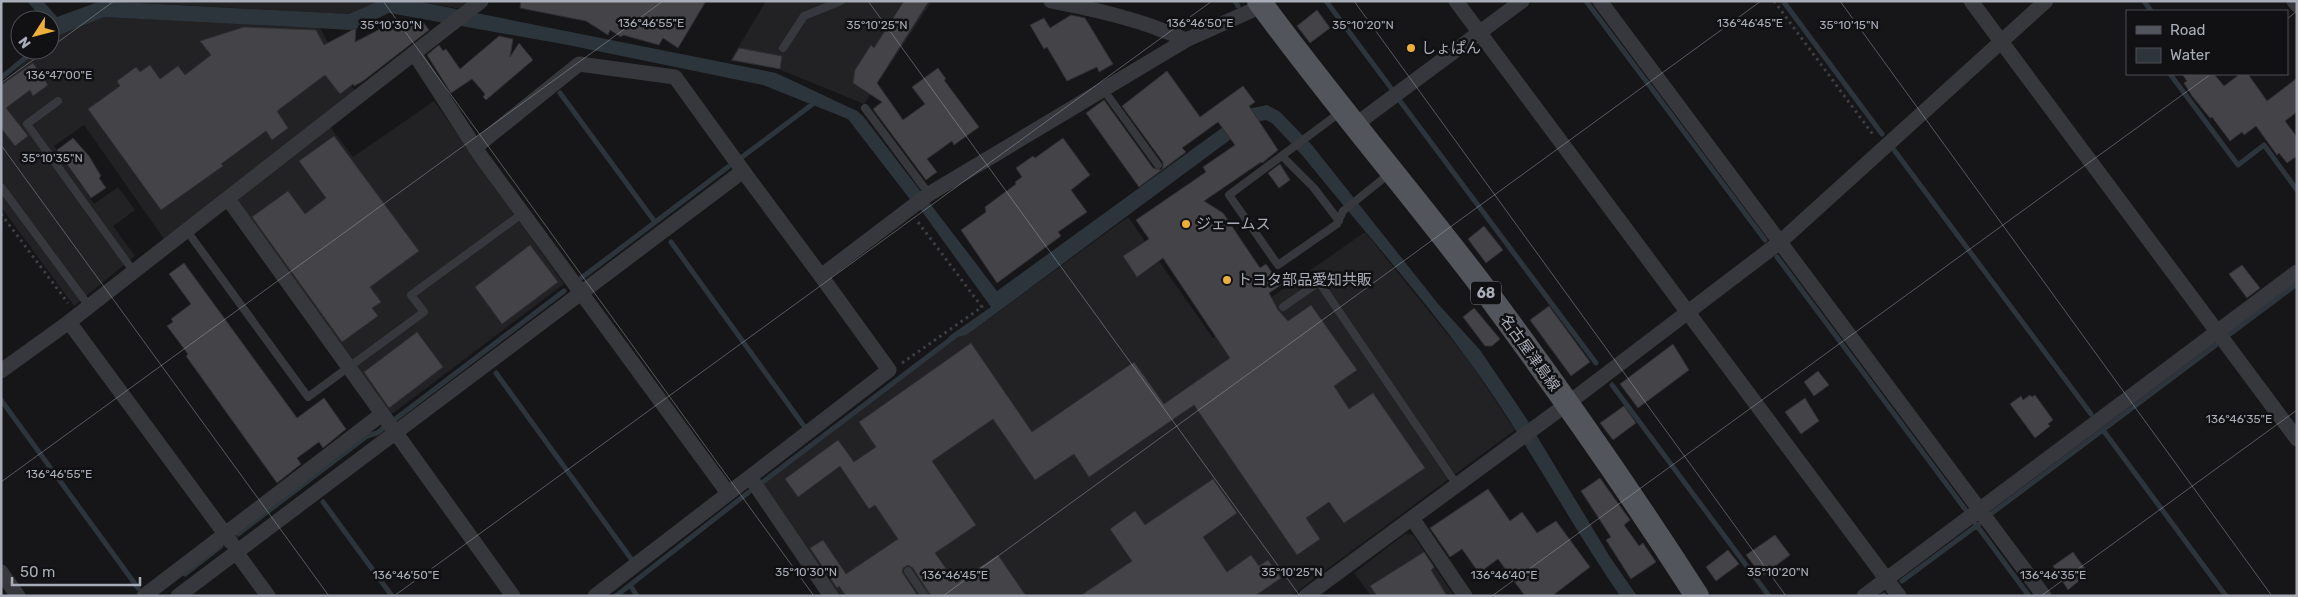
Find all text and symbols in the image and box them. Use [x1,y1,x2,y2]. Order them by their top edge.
north arrow [10,10,60,60]
legend [2126,10,2288,75]
text: 136°46'55"E [618,16,684,30]
text: 136°46'50"E [1166,16,1234,30]
text: 136°46'45"E [1717,16,1783,30]
text: 35°10'30"N [360,18,422,32]
text: 35°10'25"N [846,18,908,32]
text: 35°10'20"N [1332,18,1394,32]
text: 35°10'15"N [1819,18,1879,32]
text: Road [2170,21,2206,39]
text: N [15,33,35,51]
place label: しょぱん [1421,39,1481,57]
marker: しょぱん [1405,42,1417,54]
text: Water [2170,46,2210,64]
text: 136°47'00"E [26,68,92,82]
text: 35°10'35"N [21,151,83,165]
place label: ジェームス [1196,215,1271,233]
marker: ジェームス [1180,218,1192,230]
place label: トヨタ部品愛知共販 [1237,271,1372,289]
marker: トヨタ部品愛知共販 [1221,274,1233,286]
road number: 68 [1471,282,1501,304]
street label: 名古屋津島線 [1496,311,1564,395]
text: 136°46'35"E [2206,412,2272,426]
text: 136°46'55"E [26,467,92,481]
scale bar [12,554,140,586]
text: 50 m [20,563,55,581]
text: 35°10'30"N [775,565,837,579]
text: 35°10'25"N [1261,565,1323,579]
text: 35°10'20"N [1747,565,1809,579]
text: 136°46'50"E [372,568,440,582]
text: 136°46'45"E [922,568,988,582]
text: 136°46'40"E [1471,568,1537,582]
text: 136°46'35"E [2020,568,2086,582]

